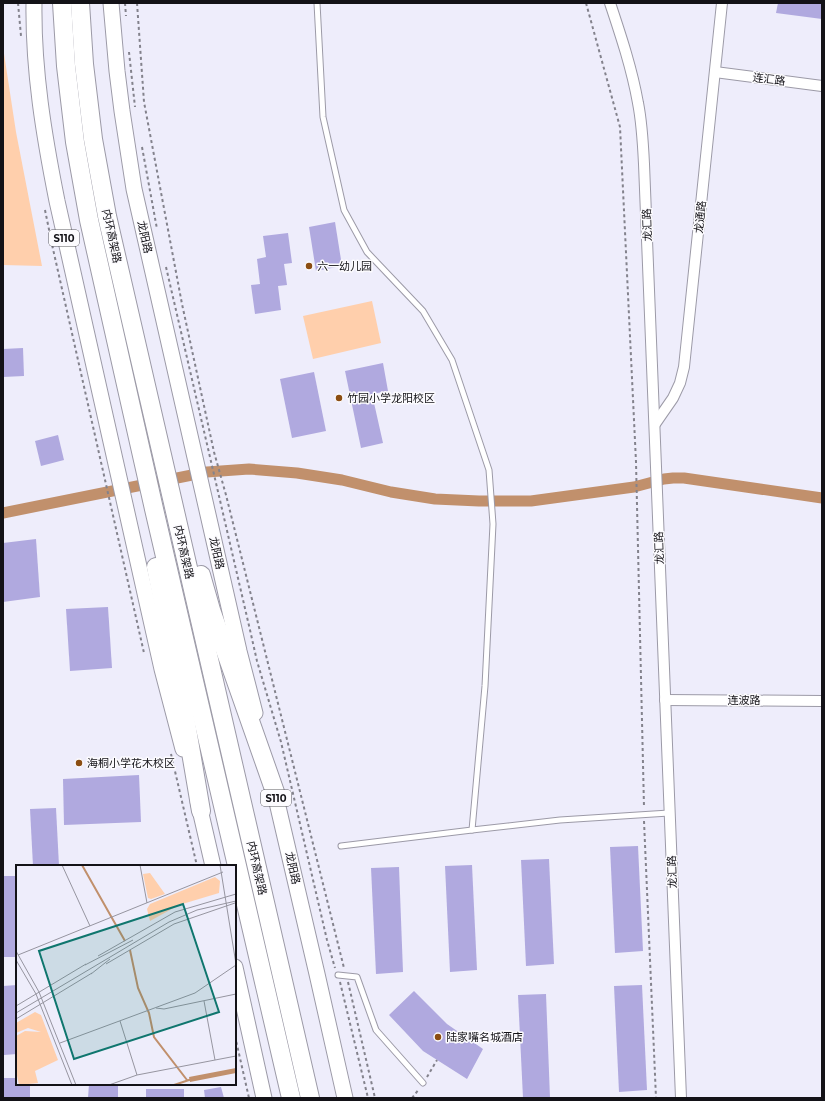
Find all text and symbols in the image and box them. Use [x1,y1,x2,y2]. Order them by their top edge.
street label: 连汇路 [752,70,786,88]
street label: 龙通路 [691,200,709,234]
street label: 内环高架路 [99,208,125,264]
street label: 龙汇路 [639,208,655,242]
street label: 龙阳路 [134,219,156,255]
road number: S110 [49,230,79,246]
place label: 六一幼儿园 [317,259,372,273]
marker: 六一幼儿园 [304,261,314,271]
place label: 竹园小学龙阳校区 [347,391,435,405]
marker: 竹园小学龙阳校区 [334,393,344,403]
street label: 内环高架路 [171,524,197,580]
street label: 龙汇路 [651,531,667,565]
street label: 龙阳路 [206,535,228,571]
street label: 连波路 [728,693,761,707]
place label: 海桐小学花木校区 [87,756,175,770]
marker: 海桐小学花木校区 [74,758,84,768]
road number: S110 [261,790,291,806]
street label: 内环高架路 [244,840,270,896]
street label: 龙阳路 [282,850,304,886]
street label: 龙汇路 [664,855,680,889]
inset map [16,865,236,1085]
place label: 陆家嘴名城酒店 [446,1030,523,1044]
marker: 陆家嘴名城酒店 [433,1032,443,1042]

